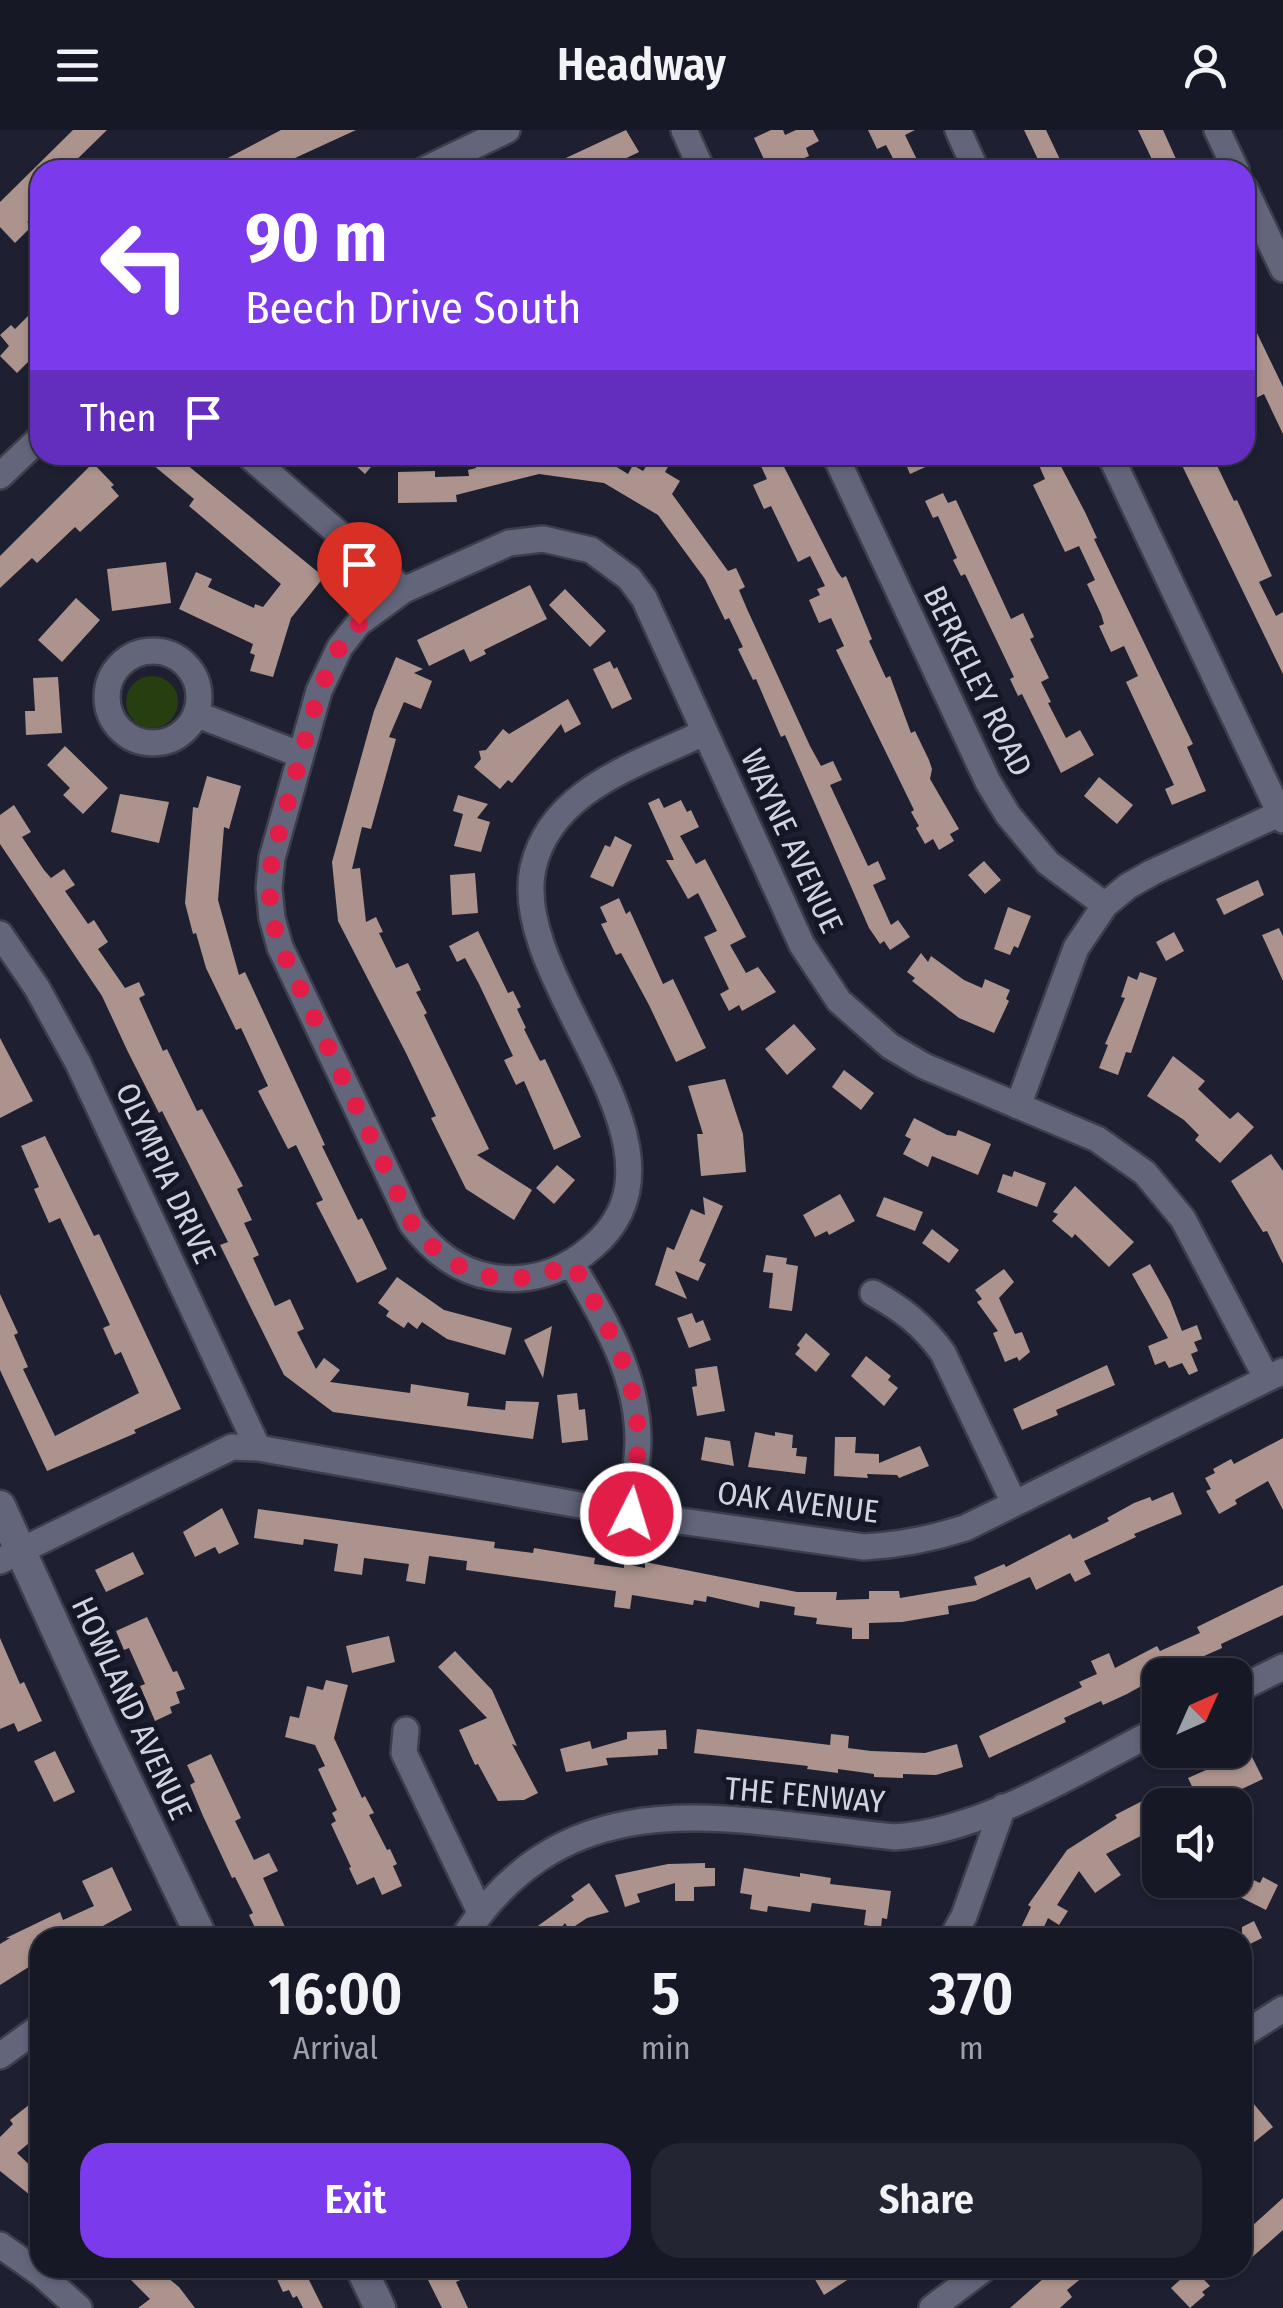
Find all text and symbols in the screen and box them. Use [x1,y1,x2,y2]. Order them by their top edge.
icon: menu [50,38,105,93]
text: Headway [557,38,726,92]
icon: person [1178,38,1233,93]
text: 90 m [245,196,387,280]
icon: left [80,200,210,330]
text: Beech Drive South [245,281,581,335]
icon: arrive [176,390,231,445]
text: Then [80,395,156,441]
pin [317,522,402,625]
icon: arrive [332,537,387,592]
street label: BERKELEY ROAD [916,580,1040,782]
street label: WAYNE AVENUE [733,743,851,939]
street label: OLYMPIA DRIVE [108,1077,224,1269]
position arrow [579,1462,683,1566]
street label: OAK AVENUE [715,1473,881,1531]
street label: HOWLAND AVENUE [64,1591,200,1825]
north arrow [1142,1658,1252,1768]
map controls [1142,1658,1252,1898]
street label: THE FENWAY [723,1769,887,1821]
button: sound [1142,1788,1252,1898]
text: 16:00 [268,1958,403,2030]
text: 5 [651,1958,680,2030]
text: 370 [929,1958,1014,2030]
text: Arrival [293,2029,378,2067]
text: min [641,2029,691,2067]
text: m [959,2029,984,2067]
button: Exit [80,2143,631,2258]
button: Share [651,2143,1202,2258]

